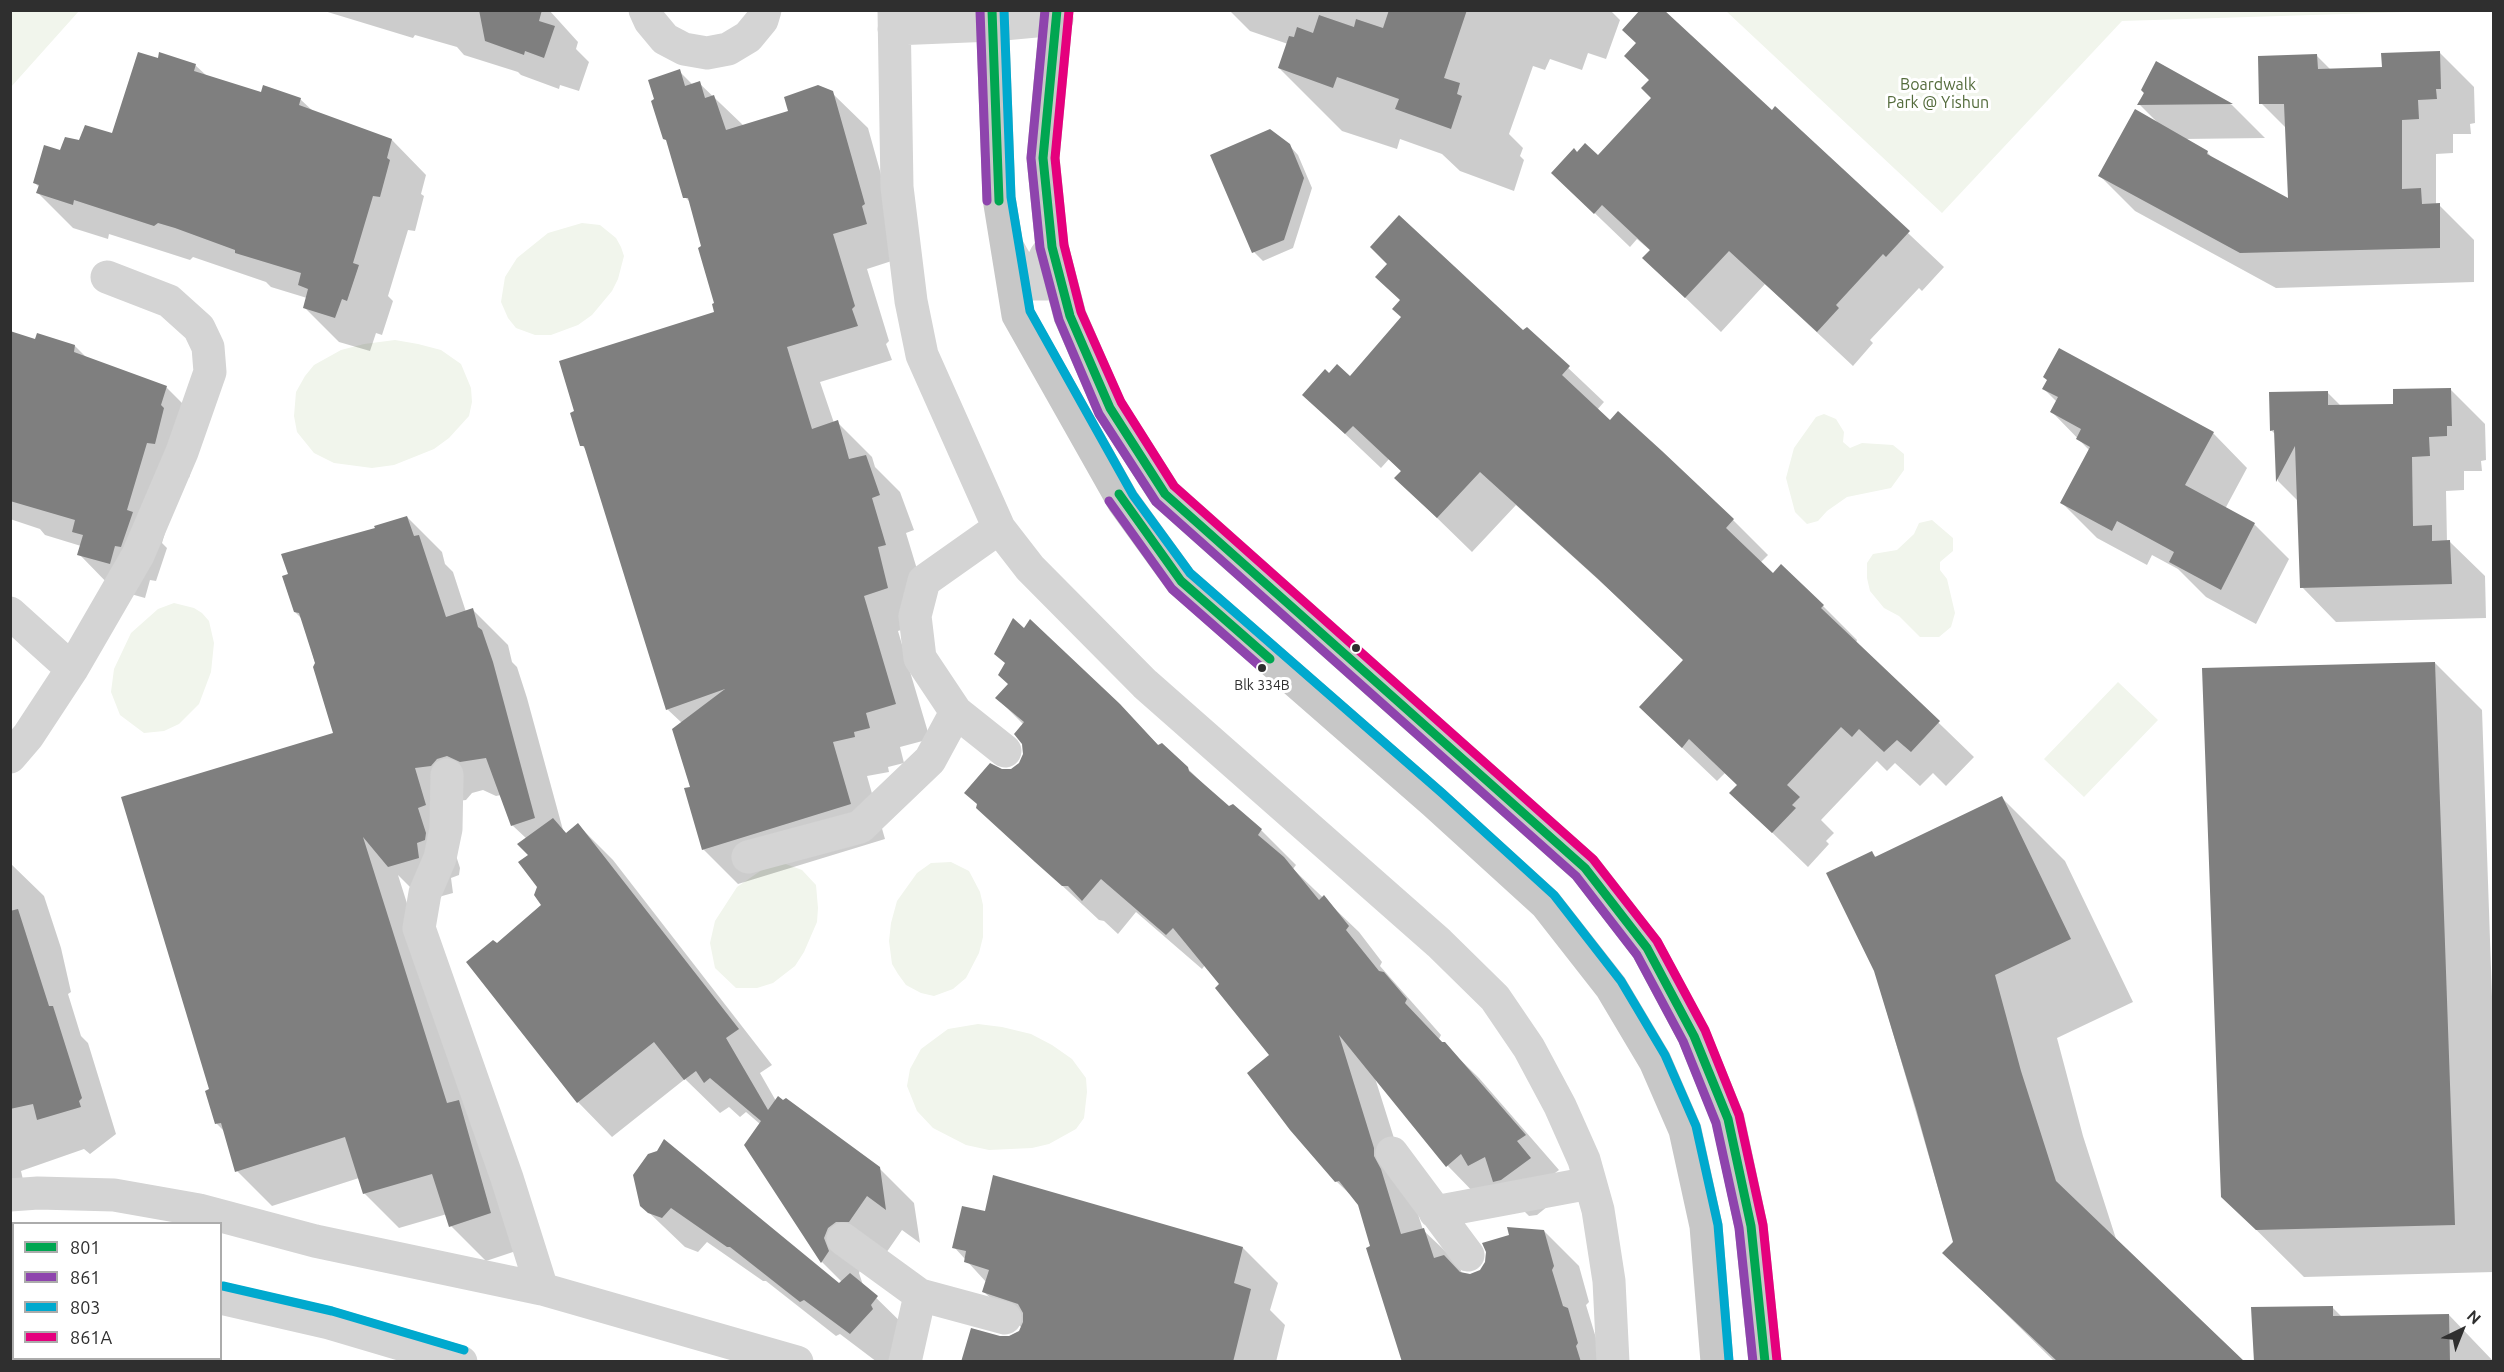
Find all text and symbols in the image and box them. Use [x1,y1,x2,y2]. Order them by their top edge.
park label: Boardwalk Park @ Yishun [1887,75,1989,113]
unlabelled marker [1350,642,1362,654]
marker: Blk 334B [1256,662,1268,674]
place label: Blk 334B [1234,677,1290,693]
legend [12,1222,222,1360]
text: 801 [70,1237,100,1257]
text: 861 [70,1267,100,1287]
text: 803 [70,1297,100,1317]
north arrow [2432,1300,2492,1360]
text: N [2464,1306,2485,1327]
text: 861A [70,1327,112,1347]

